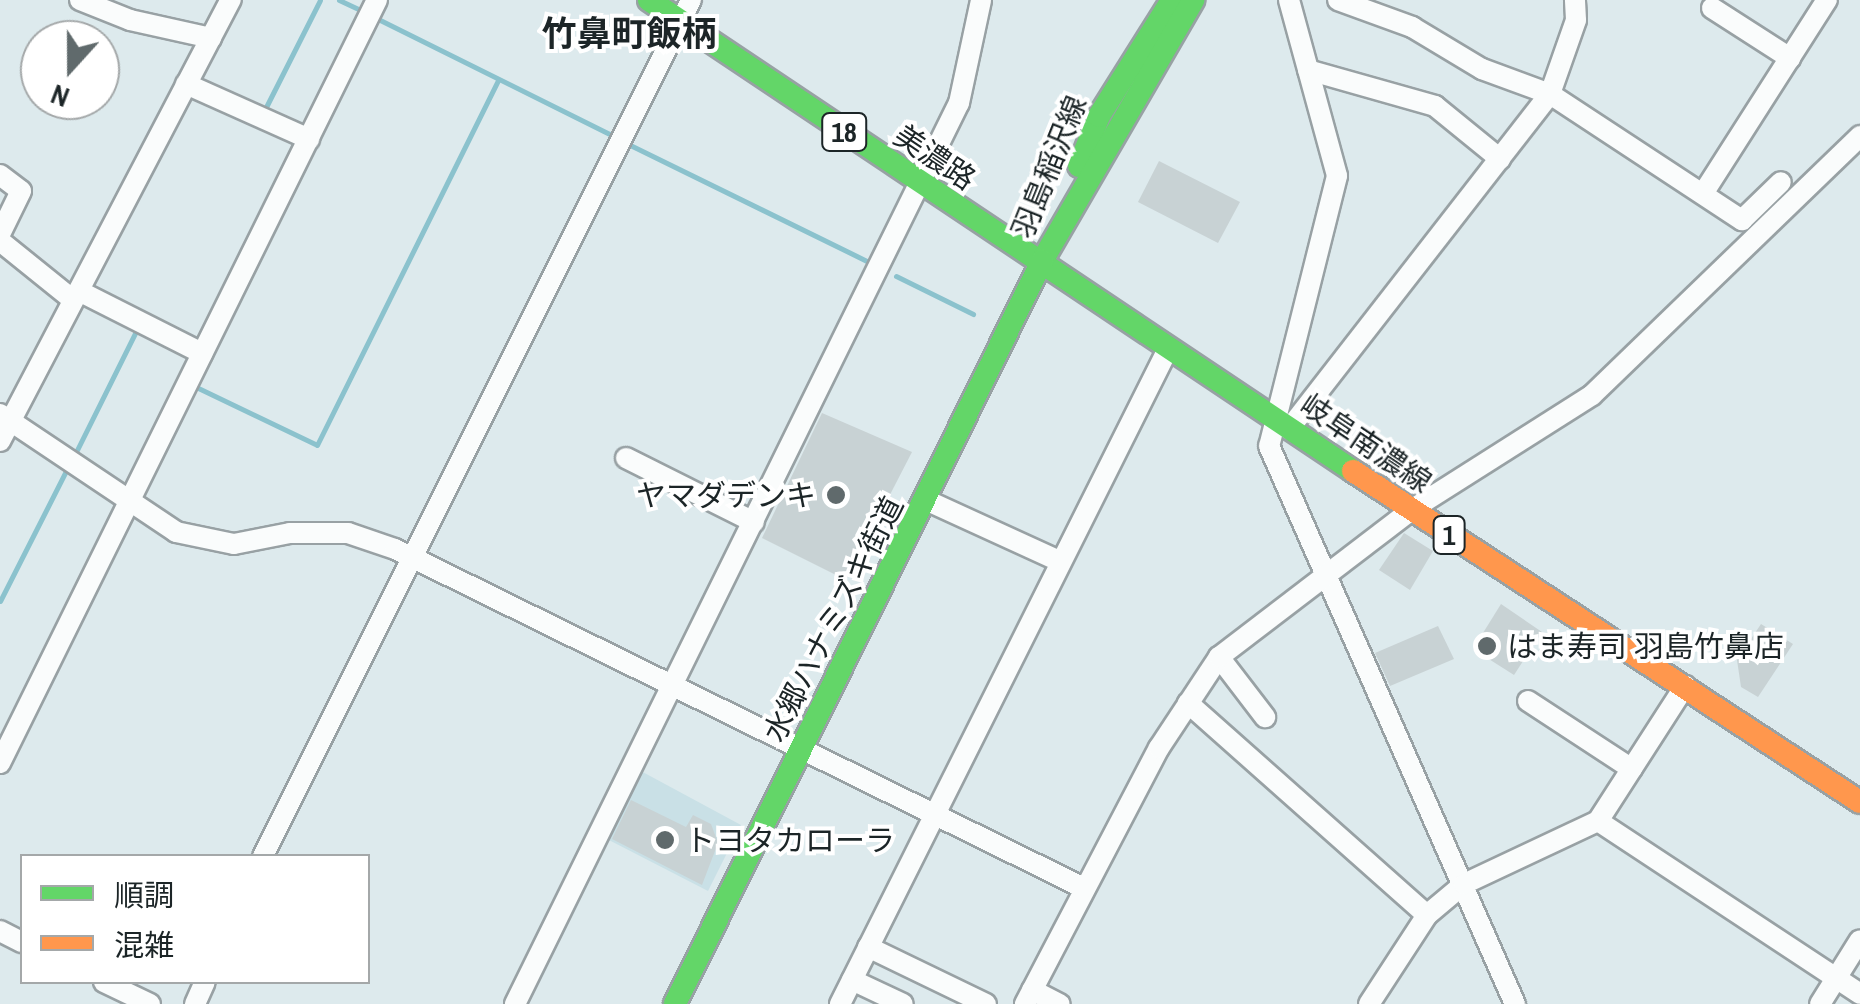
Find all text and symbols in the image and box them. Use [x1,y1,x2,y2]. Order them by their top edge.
district label: 竹鼻町飯柄 [542,13,716,55]
north arrow [20,20,120,120]
text: N [45,75,75,117]
street label: 羽島稲沢線 [1004,91,1094,243]
road number: 18 [819,109,869,155]
street label: 美濃路 [888,117,982,197]
street label: 岐阜南濃線 [1294,386,1438,500]
place label: ヤマダデンキ [636,477,816,513]
marker: ヤマダデンキ [825,484,847,506]
street label: 水郷ハナミズキ街道 [756,491,910,747]
road number: 1 [1432,512,1466,558]
place label: はま寿司 羽島竹鼻店 [1507,628,1784,664]
marker: はま寿司 羽島竹鼻店 [1476,635,1498,657]
place label: トヨタカローラ [685,822,895,858]
marker: トヨタカローラ [654,829,676,851]
legend [20,854,370,984]
text: 順調 [114,875,174,915]
text: 混雑 [114,925,174,965]

